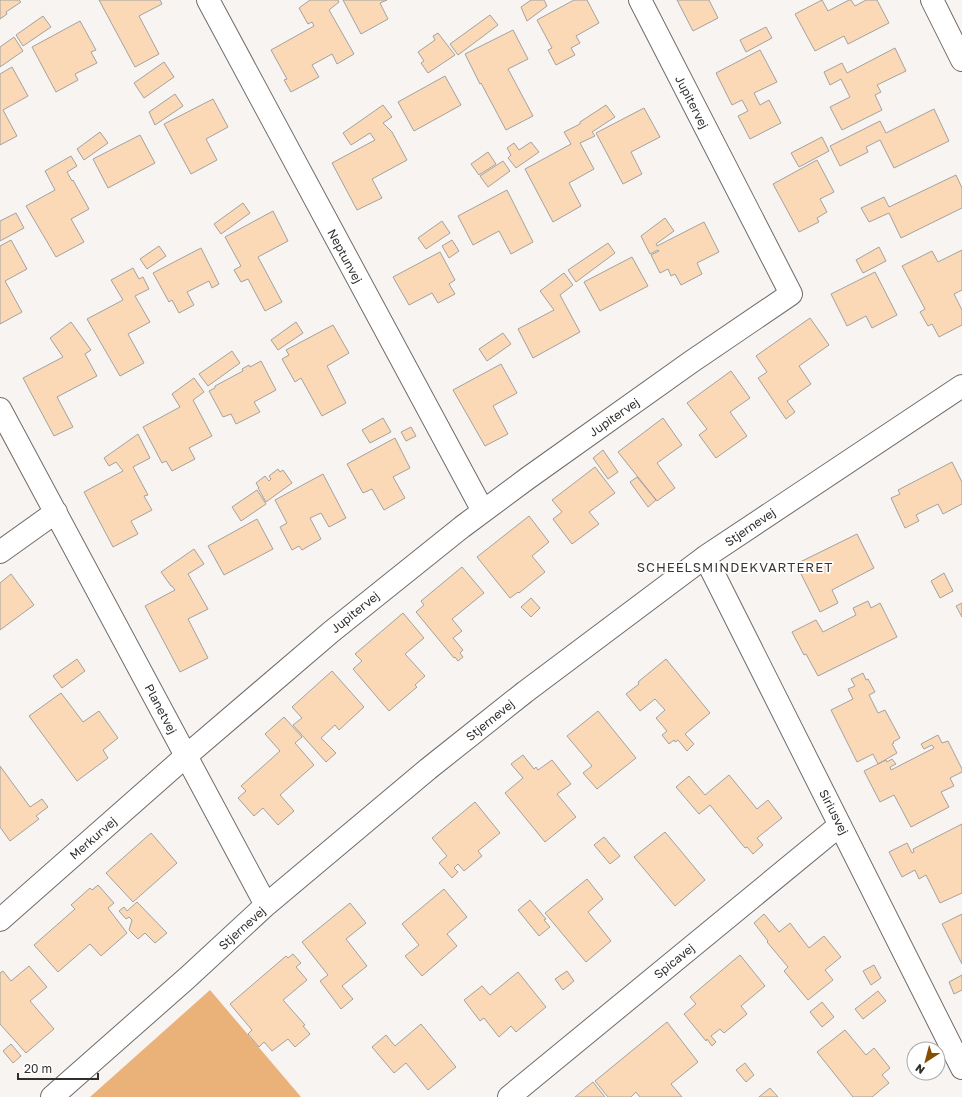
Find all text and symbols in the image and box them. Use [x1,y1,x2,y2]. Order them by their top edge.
street label: Jupitervej [672,73,712,131]
street label: Neptunvej [324,226,366,286]
street label: Jupitervej [586,394,642,440]
street label: Stjernevej [722,505,778,549]
district label: SCHEELSMINDEKVARTERET [637,559,833,575]
street label: Jupitervej [328,588,382,636]
street label: Planetvej [142,681,180,737]
street label: Stjernevej [463,696,517,744]
street label: Siriusvej [816,787,852,837]
street label: Merkurvej [66,813,120,863]
street label: Stjernevej [215,903,269,953]
street label: Spicavej [651,940,697,982]
north arrow [906,1041,946,1081]
scale bar [18,1055,98,1081]
text: 20 m [24,1061,52,1076]
text: N [913,1062,927,1077]

